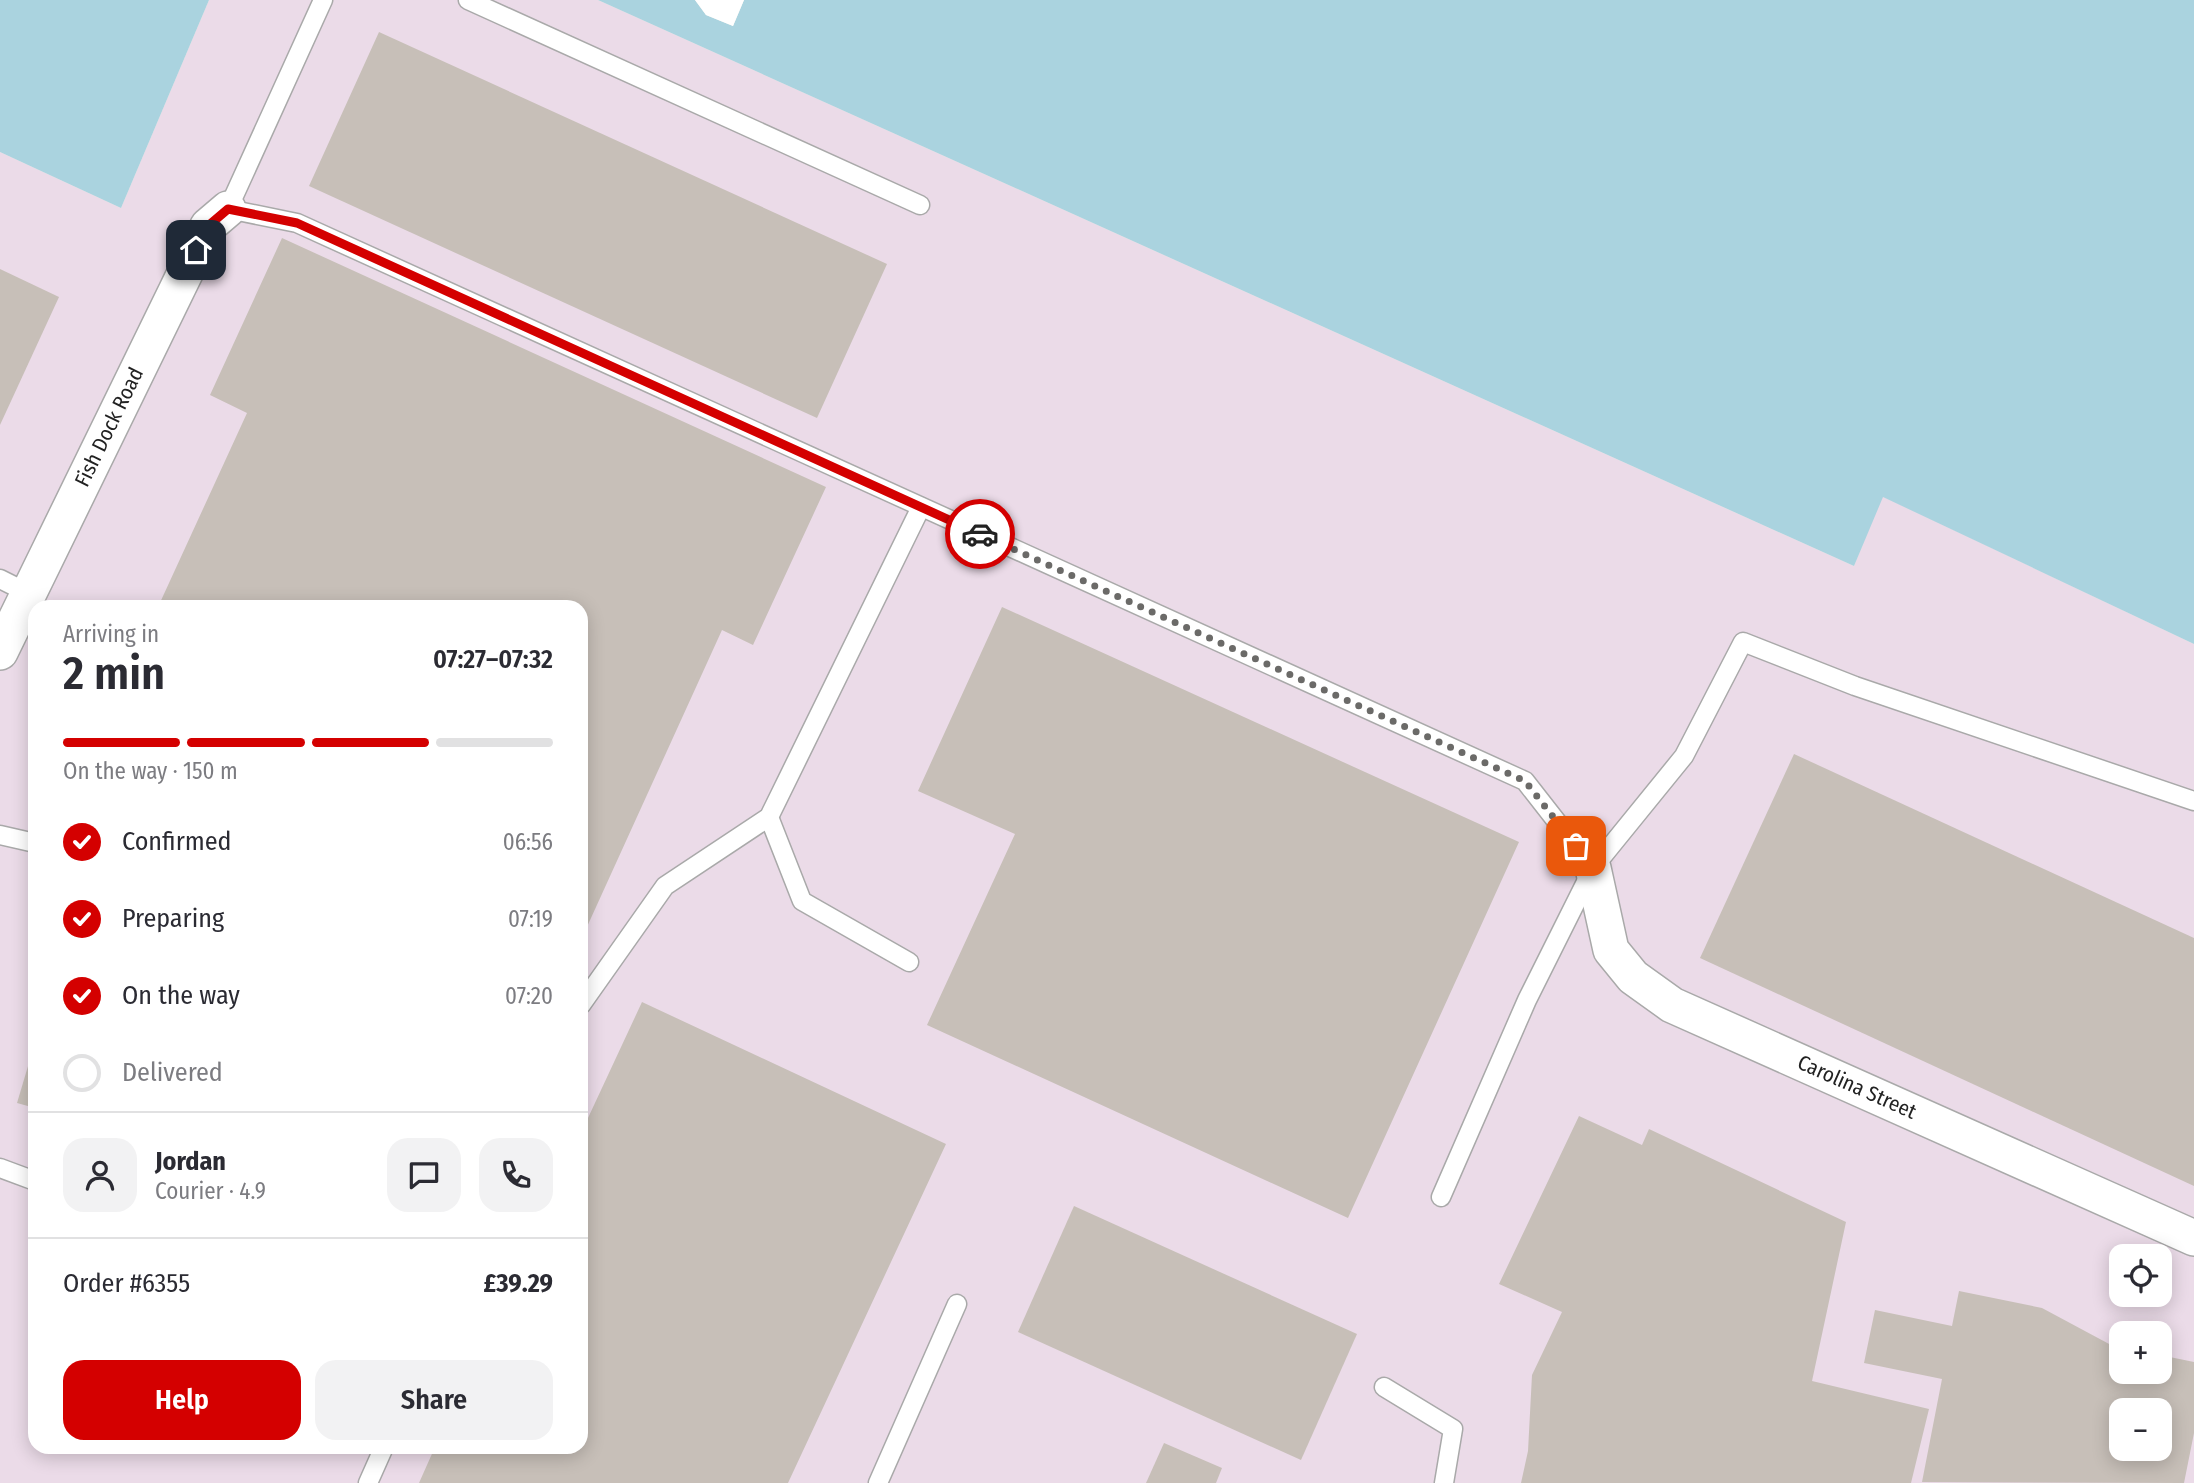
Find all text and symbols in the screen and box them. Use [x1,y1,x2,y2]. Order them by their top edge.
pin [166,220,226,280]
icon: home [177,231,215,269]
street label: Fish Dock Road [69,363,149,491]
courier [945,499,1015,569]
icon: car [961,515,999,553]
text: Arriving in [63,620,159,648]
text: 07:27–07:32 [433,644,553,675]
text: 2 min [63,646,165,701]
text: On the way · 150 m [63,757,238,785]
pin [1546,816,1606,876]
icon: check [63,823,101,861]
text: Confirmed [122,826,232,857]
icon: bag [1557,827,1595,865]
text: 06:56 [503,828,553,856]
icon: check [63,900,101,938]
text: Preparing [122,903,224,934]
text: 07:19 [508,905,553,933]
icon: check [63,977,101,1015]
text: On the way [122,980,240,1011]
text: 07:20 [505,982,553,1010]
street label: Carolina Street [1794,1049,1921,1125]
text: Delivered [122,1057,223,1088]
button: person [63,1138,137,1212]
button: chat [387,1138,461,1212]
button: phone [479,1138,553,1212]
text: Jordan [155,1146,226,1177]
text: Courier · 4.9 [155,1177,266,1205]
map controls [2109,1244,2172,1461]
button: locate [2109,1244,2172,1307]
text: Order #6355 [63,1268,190,1299]
text: £39.29 [483,1268,553,1299]
button: + [2109,1321,2172,1384]
button: Help [63,1360,301,1440]
button: Share [315,1360,553,1440]
button: − [2109,1398,2172,1461]

